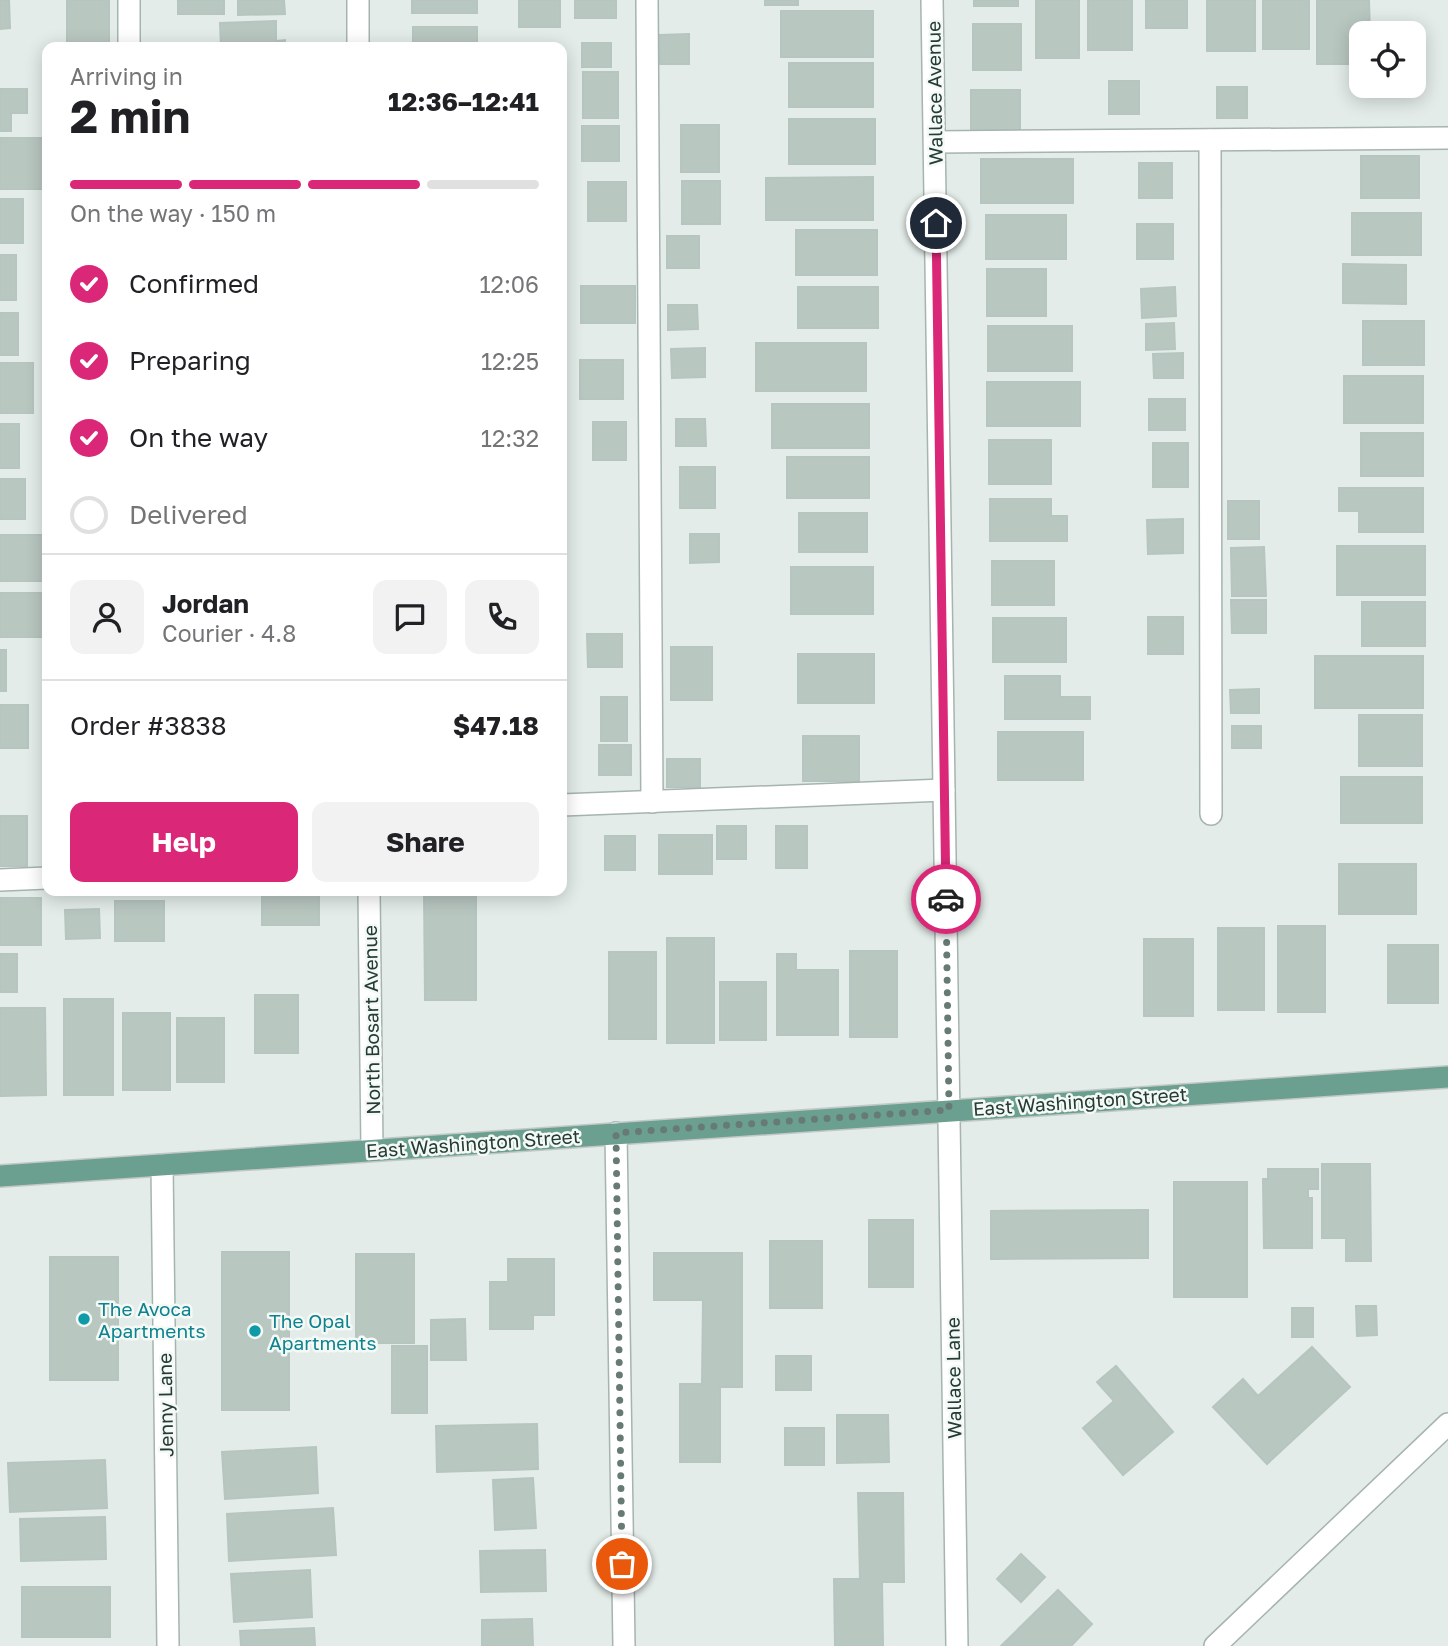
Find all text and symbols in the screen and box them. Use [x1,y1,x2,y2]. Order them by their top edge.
street label: Wallace Avenue [921,21,947,165]
map controls [1349,21,1426,98]
button: locate [1349,21,1426,98]
text: Arriving in [70,62,183,90]
text: 12:36–12:41 [388,86,539,117]
text: 2 min [70,88,190,143]
pin [906,193,966,253]
text: On the way · 150 m [70,199,276,227]
icon: home [917,204,955,242]
icon: check [70,265,108,303]
text: Confirmed [129,268,259,299]
text: 12:06 [479,270,539,298]
icon: check [70,342,108,380]
text: Preparing [129,345,251,376]
text: 12:25 [481,347,539,375]
icon: check [70,419,108,457]
text: On the way [129,422,268,453]
text: 12:32 [481,424,539,452]
text: Delivered [129,499,248,530]
button: person [70,580,144,654]
button: chat [373,580,447,654]
button: phone [465,580,539,654]
text: Jordan [162,588,249,619]
text: Courier · 4.8 [162,619,296,647]
text: Order #3838 [70,710,227,741]
text: $47.18 [453,710,539,741]
button: Help [70,802,298,882]
button: Share [312,802,539,882]
courier [911,864,981,934]
icon: car [927,880,965,918]
street label: North Bosart Avenue [358,925,384,1115]
street label: East Washington Street [972,1082,1188,1120]
street label: East Washington Street [365,1124,581,1162]
place label: The Avoca Apartments [98,1297,206,1342]
place label: The Opal Apartments [269,1309,377,1354]
marker: The Avoca Apartments [76,1311,92,1327]
street label: Wallace Lane [940,1317,966,1439]
marker: The Opal Apartments [247,1323,263,1339]
street label: Jenny Lane [153,1353,177,1457]
pin [592,1534,652,1594]
icon: bag [603,1545,641,1583]

